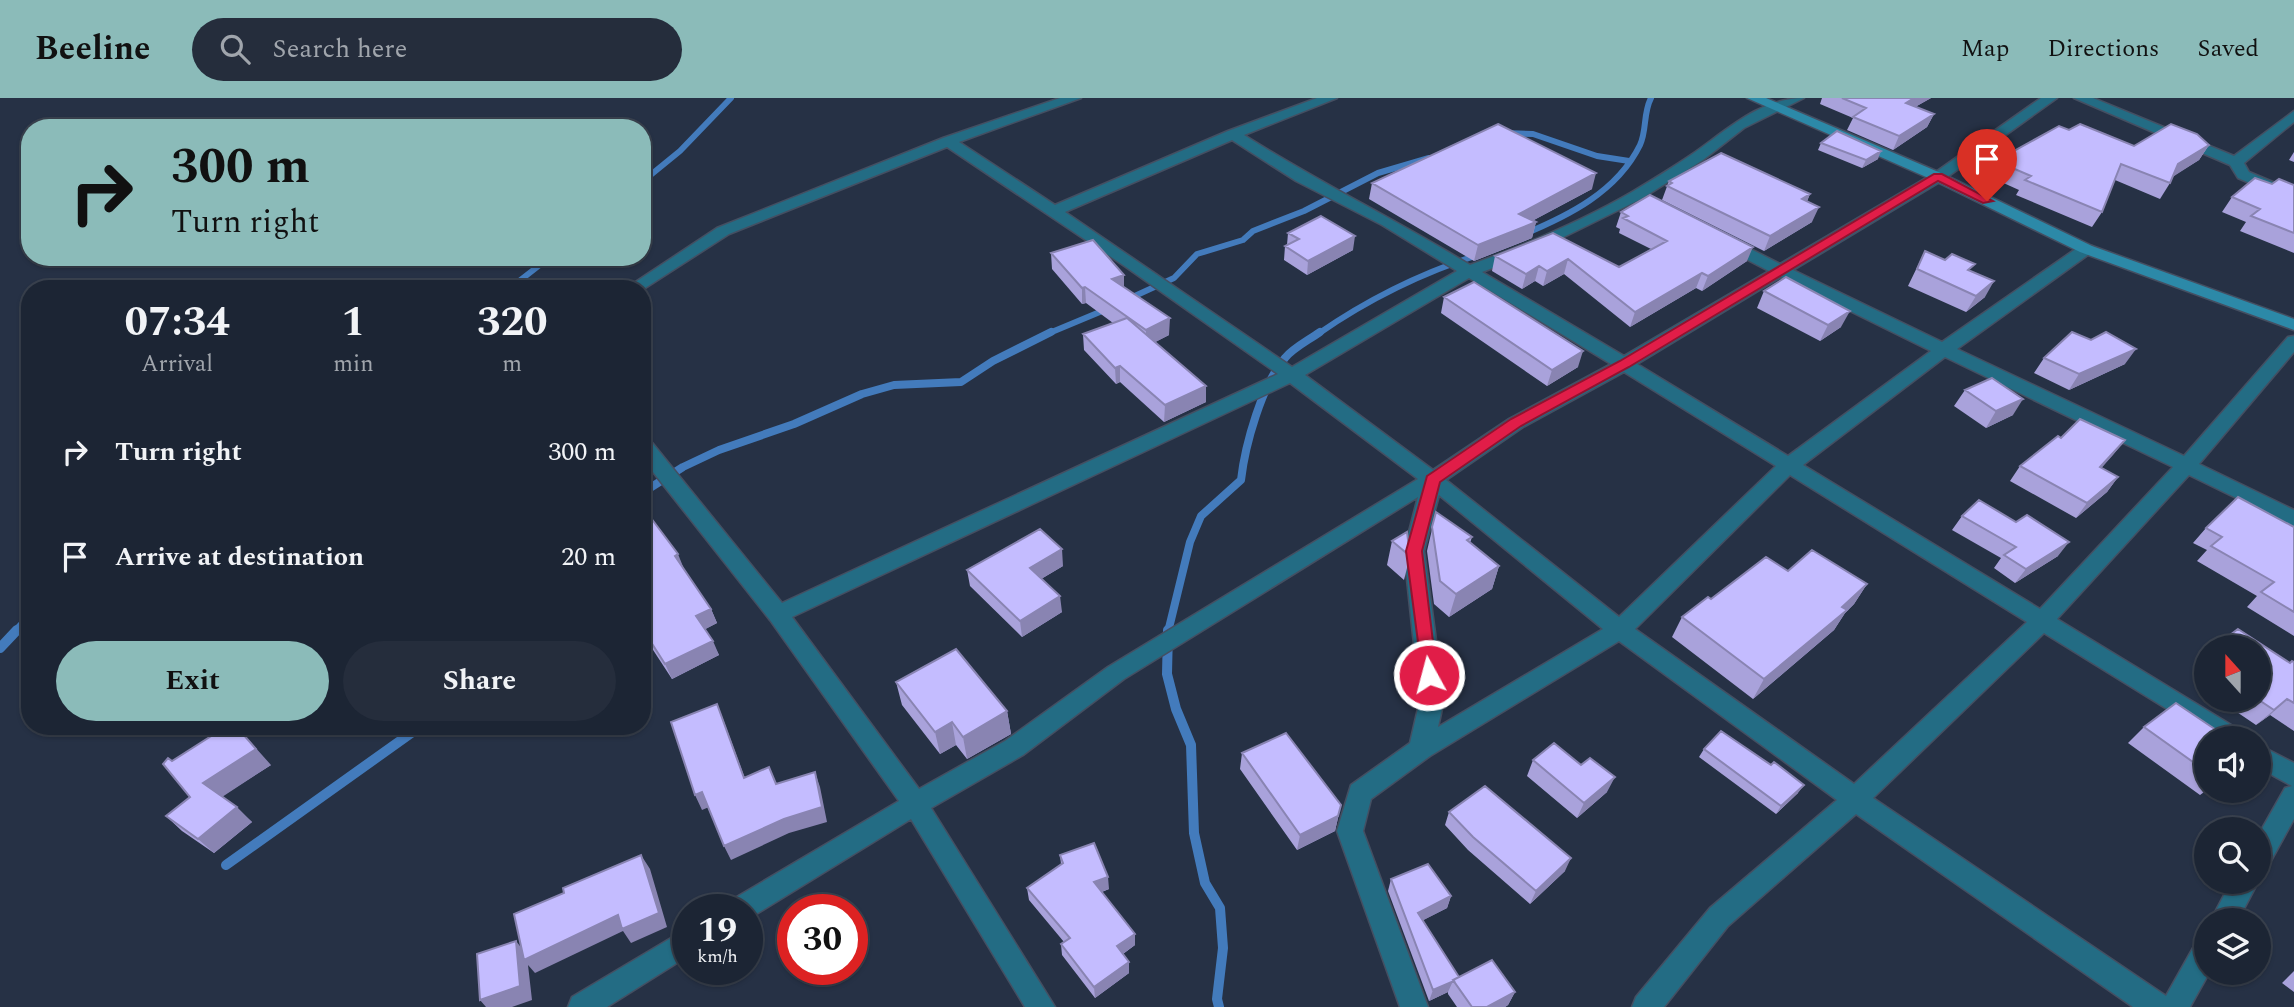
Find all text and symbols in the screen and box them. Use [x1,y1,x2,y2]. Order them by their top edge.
search box [192,18,682,81]
text: Beeline [35,24,150,74]
text: Search here [272,29,407,69]
icon: search [216,30,254,68]
text: Map [1961,31,2009,67]
text: Directions [2047,31,2159,67]
text: Saved [2197,31,2259,67]
pin [1957,129,2017,201]
text: 300 m [171,130,310,205]
icon: arrive [1968,140,2006,178]
icon: right [56,147,147,238]
text: Turn right [171,198,319,247]
text: 07:34 [124,291,230,354]
text: 1 [342,291,365,354]
text: 320 [477,291,548,354]
text: Arrival [141,347,213,382]
text: min [333,347,374,382]
text: m [502,347,522,382]
text: Turn right [115,432,242,472]
text: 300 m [548,432,616,472]
icon: right [56,433,94,471]
text: Arrive at destination [115,537,364,577]
text: 20 m [561,537,616,577]
icon: arrive [56,538,94,576]
north arrow [2194,635,2272,712]
map controls [2194,635,2271,985]
position arrow [1392,638,1466,712]
button: Exit [56,641,329,721]
button: Share [343,641,616,721]
button: sound [2194,726,2271,803]
button: search [2194,817,2271,894]
speed limit sign: 30 [777,894,868,985]
text: 19 [698,904,737,957]
button: layers [2194,908,2271,985]
text: km/h [697,943,738,970]

